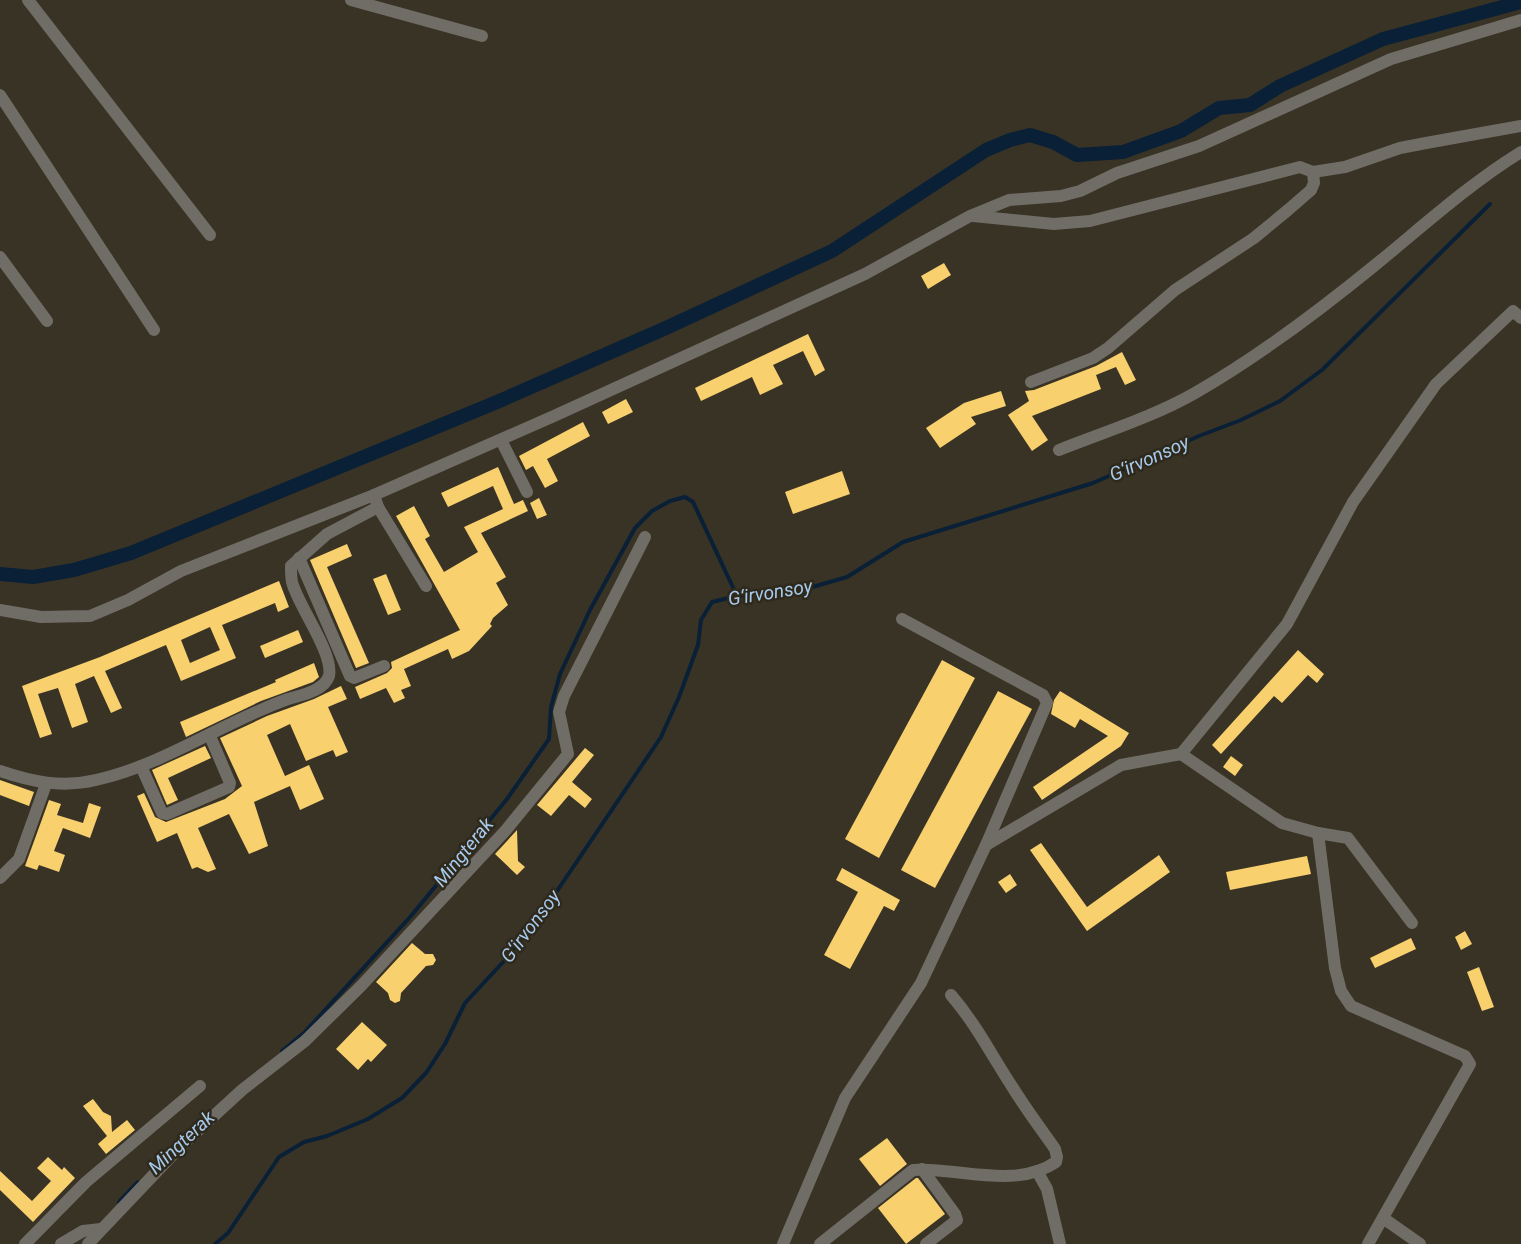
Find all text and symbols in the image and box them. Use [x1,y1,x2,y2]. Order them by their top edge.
water label: G‘irvonsoy [1106,430,1194,486]
water label: G‘irvonsoy [726,574,815,611]
water label: Mingterak [429,813,499,891]
water label: G‘irvonsoy [496,884,566,967]
water label: Mingterak [143,1106,220,1179]

